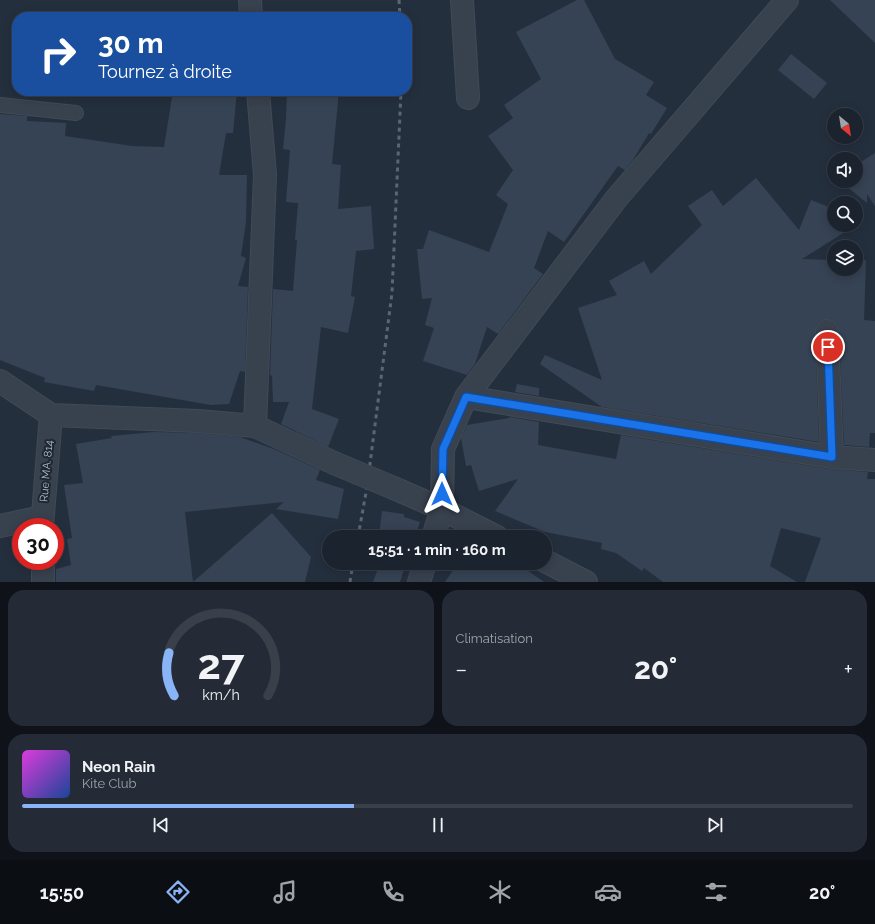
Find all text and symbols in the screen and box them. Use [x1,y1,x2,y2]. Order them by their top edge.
text: 30 m [98,27,164,60]
icon: right [32,28,84,80]
text: Tournez à droite [98,61,232,82]
north arrow [827,108,863,144]
map controls [827,108,863,276]
button: sound [827,152,863,188]
button: search [827,196,863,232]
button: layers [827,240,863,276]
pin [811,330,845,364]
icon: arrive [817,336,839,358]
street label: Rue MA. 814 [37,440,56,503]
position arrow [421,473,463,515]
speed limit sign: 30 [12,518,64,570]
text: 15:51 · 1 min · 160 m [368,541,506,559]
text: Climatisation [456,631,533,646]
text: 27 [197,640,245,689]
text: 20° [634,651,677,686]
text: − [456,656,467,682]
text: + [844,656,853,682]
text: km/h [202,687,240,703]
text: Neon Rain [82,758,155,776]
text: Kite Club [82,776,137,791]
icon: previous [150,814,172,836]
icon: pause [427,814,449,836]
icon: next [704,814,726,836]
icon: directions [164,878,192,906]
icon: music [271,878,299,906]
icon: phone [379,878,407,906]
icon: climate [486,878,514,906]
icon: car [594,878,622,906]
icon: filters [702,878,730,906]
text: 15:50 [40,882,84,903]
text: 20° [809,882,835,903]

